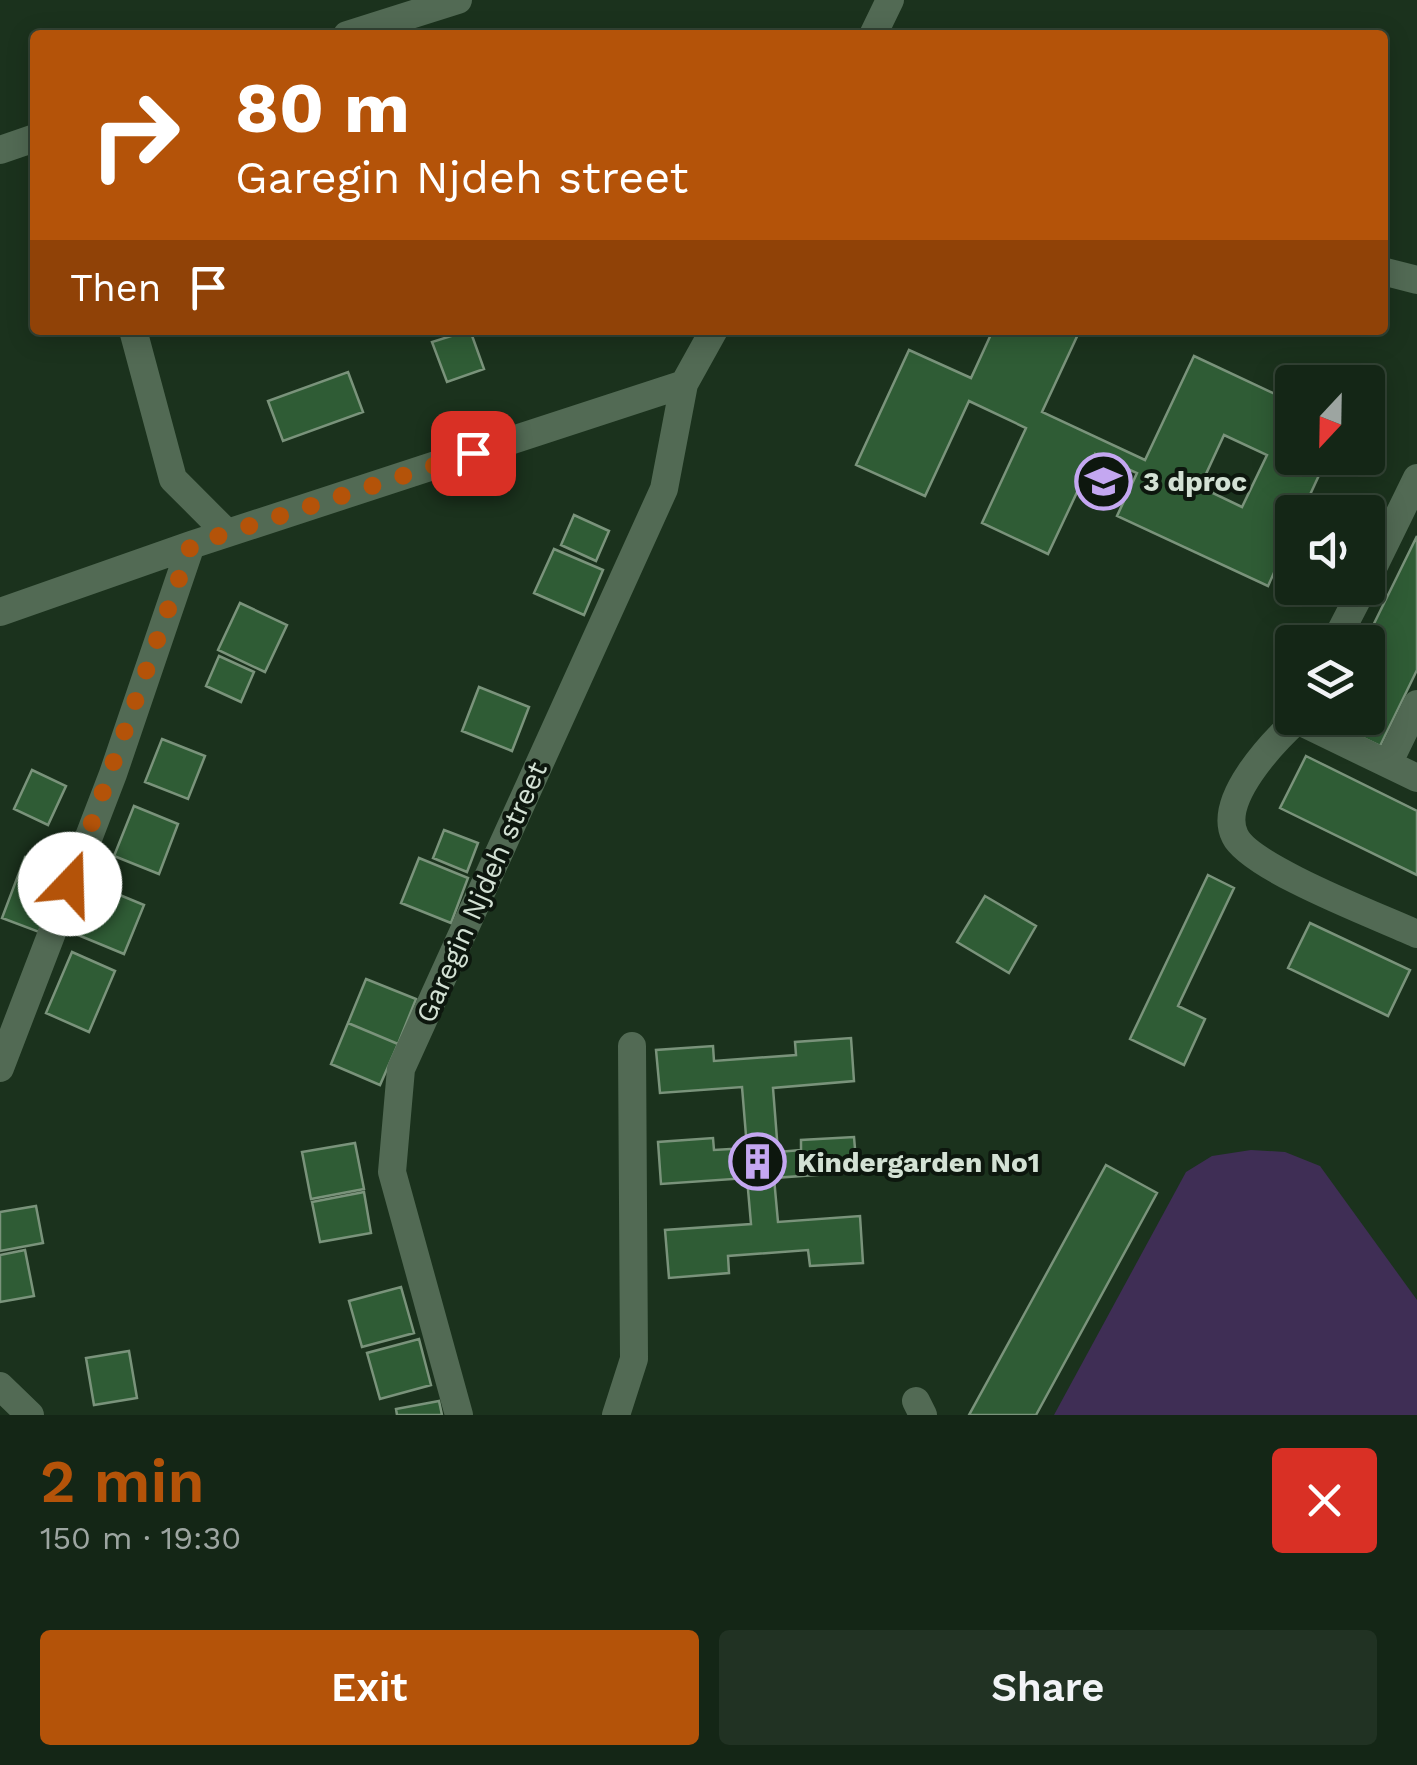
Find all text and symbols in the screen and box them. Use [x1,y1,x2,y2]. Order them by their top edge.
text: 80 m [235,67,410,149]
icon: right [70,70,200,200]
text: Garegin Njdeh street [235,151,688,204]
icon: arrive [181,260,236,315]
text: Then [70,266,161,310]
north arrow [1275,365,1385,475]
map controls [1275,365,1385,735]
pin [431,411,516,496]
icon: arrive [446,426,501,481]
school or university icon: 3 dproc [1074,451,1134,511]
place label: 3 dproc [1143,465,1247,498]
button: sound [1275,495,1385,605]
button: layers [1275,625,1385,735]
street label: Garegin Njdeh street [409,756,554,1028]
position arrow [18,832,122,936]
building icon: Kindergarden No1 [728,1132,788,1192]
place label: Kindergarden No1 [797,1146,1040,1179]
text: 2 min [40,1446,205,1517]
button: close [1272,1448,1377,1553]
text: 150 m · 19:30 [40,1519,241,1557]
button: Exit [40,1630,699,1745]
button: Share [719,1630,1377,1745]

